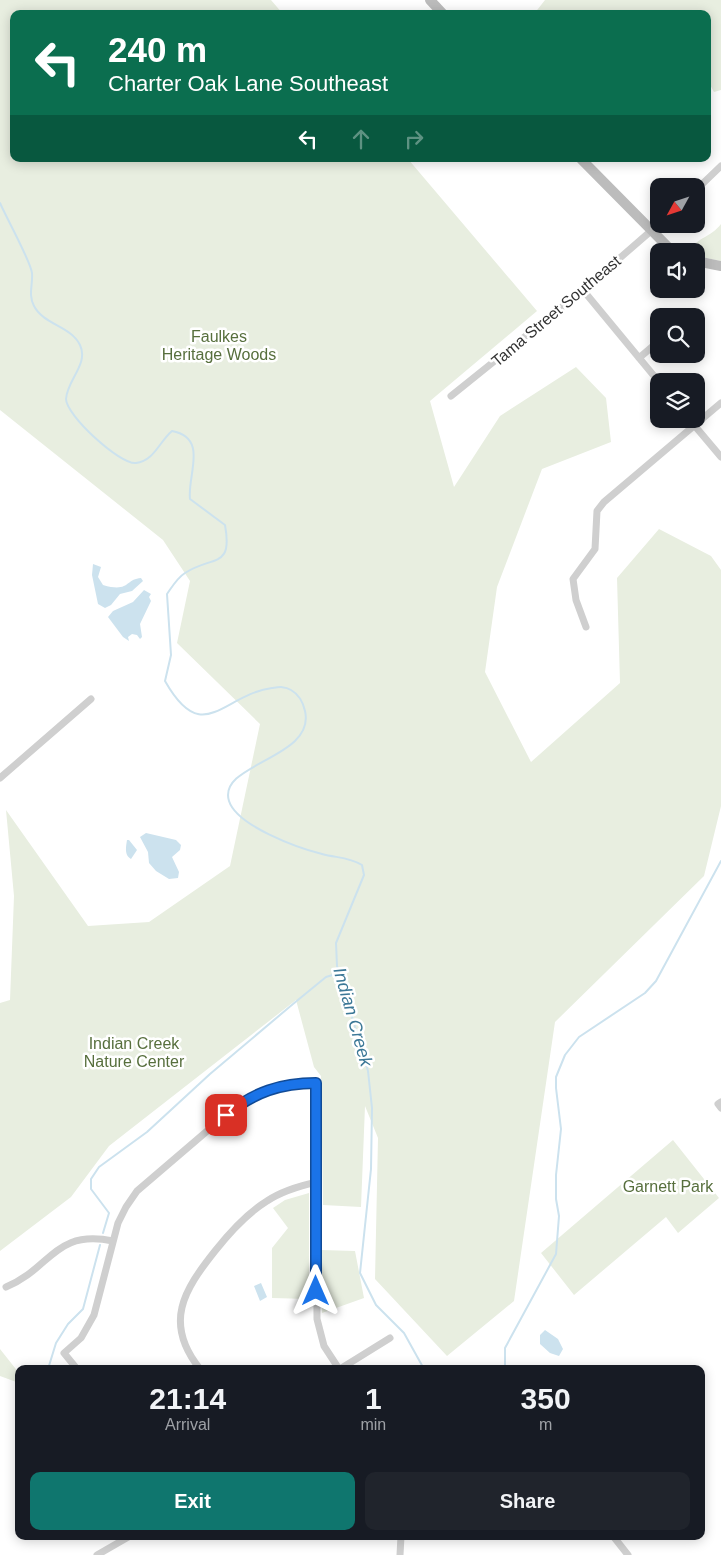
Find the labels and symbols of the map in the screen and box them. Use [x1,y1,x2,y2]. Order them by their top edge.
north arrow [650,178,705,232]
street label: Tama Street Southeast [488,252,624,370]
park label: Faulkes Heritage Woods [162,328,276,363]
water label: Indian Creek [329,965,377,1070]
park label: Indian Creek Nature Center [84,1035,185,1070]
pin [205,1094,247,1136]
park label: Garnett Park [623,1178,714,1195]
position arrow [289,1264,341,1316]

